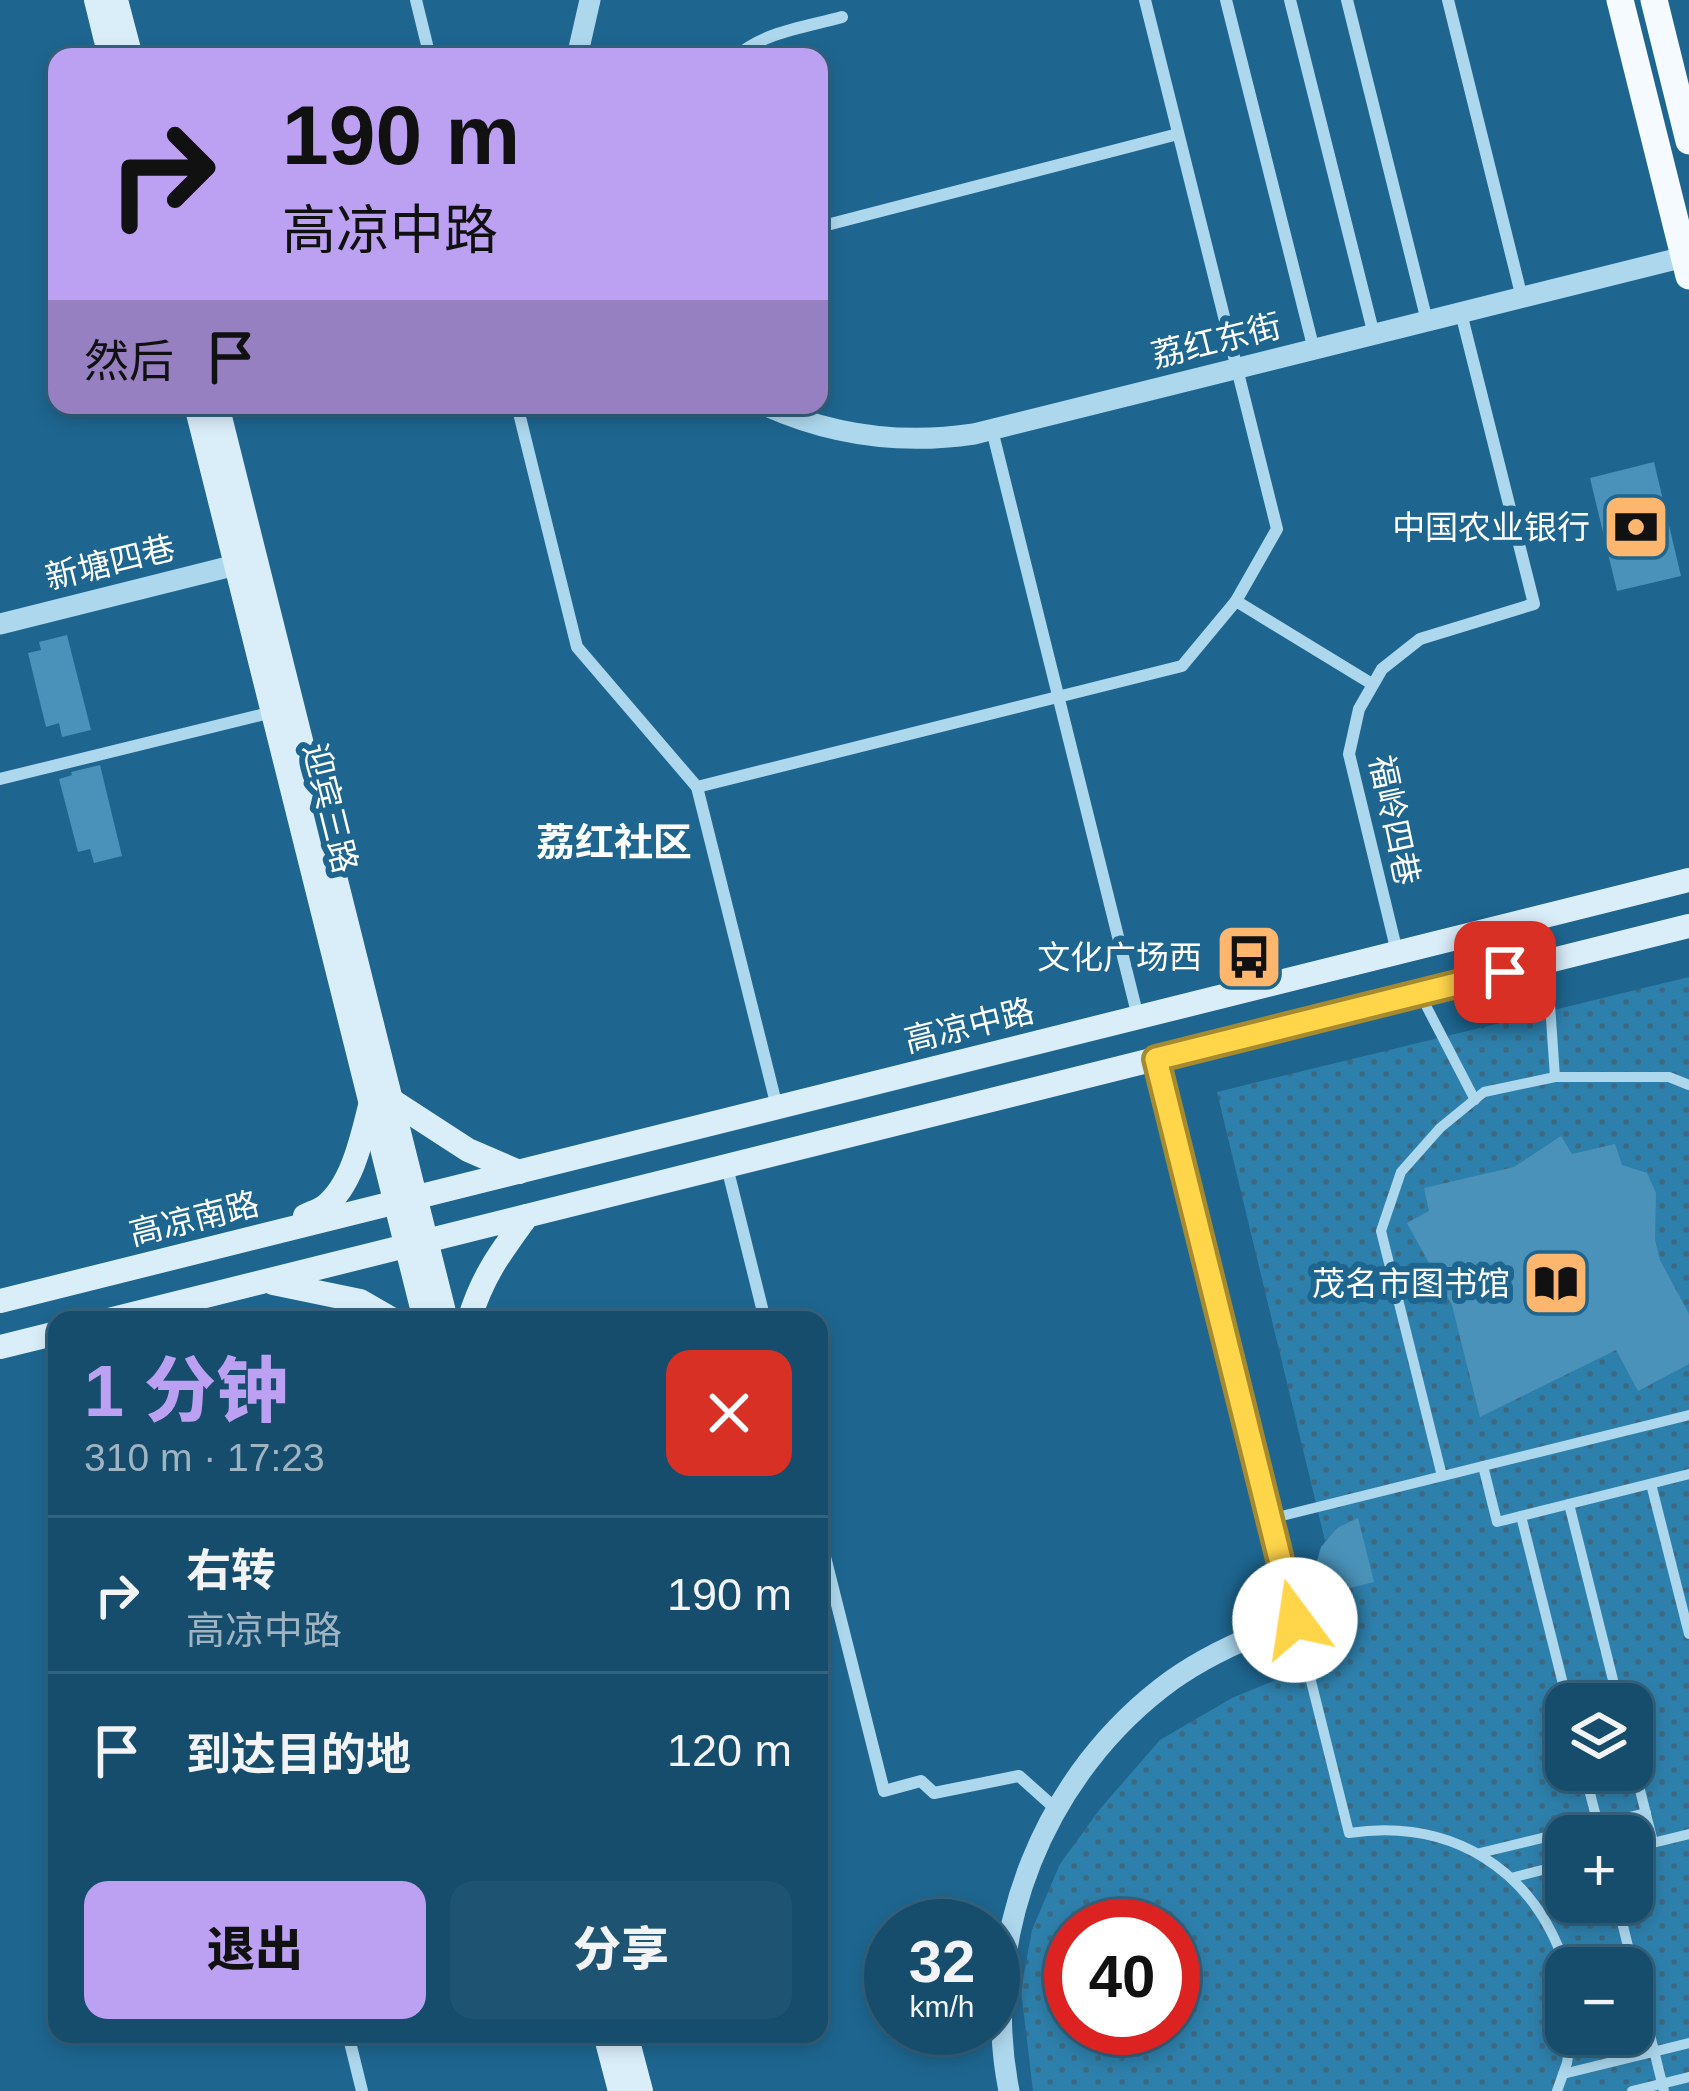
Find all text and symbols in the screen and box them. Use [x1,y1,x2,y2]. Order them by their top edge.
text: 190 m [282,88,520,182]
icon: right [84,96,240,252]
text: 高凉中路 [282,200,498,260]
street label: 荔红东街 [1148,307,1285,374]
icon: arrive [198,324,264,390]
text: 然后 [84,336,174,387]
bank icon: 中国农业银行 [1601,492,1671,562]
place label: 中国农业银行 [1392,509,1590,546]
street label: 新塘四巷 [42,529,179,596]
street label: 迎宾三路 [297,740,364,877]
street label: 福岭四巷 [1363,752,1426,889]
district label: 荔红社区 [536,821,692,864]
pin [1454,921,1556,1023]
bus stop icon: 文化广场西 [1214,922,1284,992]
place label: 文化广场西 [1037,939,1202,976]
icon: arrive [1472,939,1538,1005]
street label: 高凉中路 [901,992,1038,1059]
street label: 高凉南路 [126,1185,263,1252]
library icon: 茂名市图书馆 [1521,1248,1591,1318]
place label: 茂名市图书馆 [1312,1265,1510,1302]
button: close [666,1350,792,1476]
text: 1 分钟 [84,1351,288,1431]
text: 310 m · 17:23 [84,1436,325,1479]
text: 右转 [186,1545,276,1596]
position arrow [1232,1557,1358,1683]
icon: right [84,1562,150,1628]
text: 190 m [667,1569,792,1620]
text: 高凉中路 [186,1609,342,1652]
map controls [1545,1683,1653,2055]
button: layers [1545,1683,1653,1791]
icon: arrive [84,1718,150,1784]
text: 120 m [667,1725,792,1776]
text: 到达目的地 [186,1729,411,1780]
button: + [1545,1815,1653,1923]
button: 退出 [84,1881,426,2019]
button: 分享 [450,1881,792,2019]
speed limit sign: 40 [1044,1899,1200,2055]
text: 32 [909,1928,975,1995]
button: − [1545,1947,1653,2055]
text: km/h [909,1990,975,2023]

